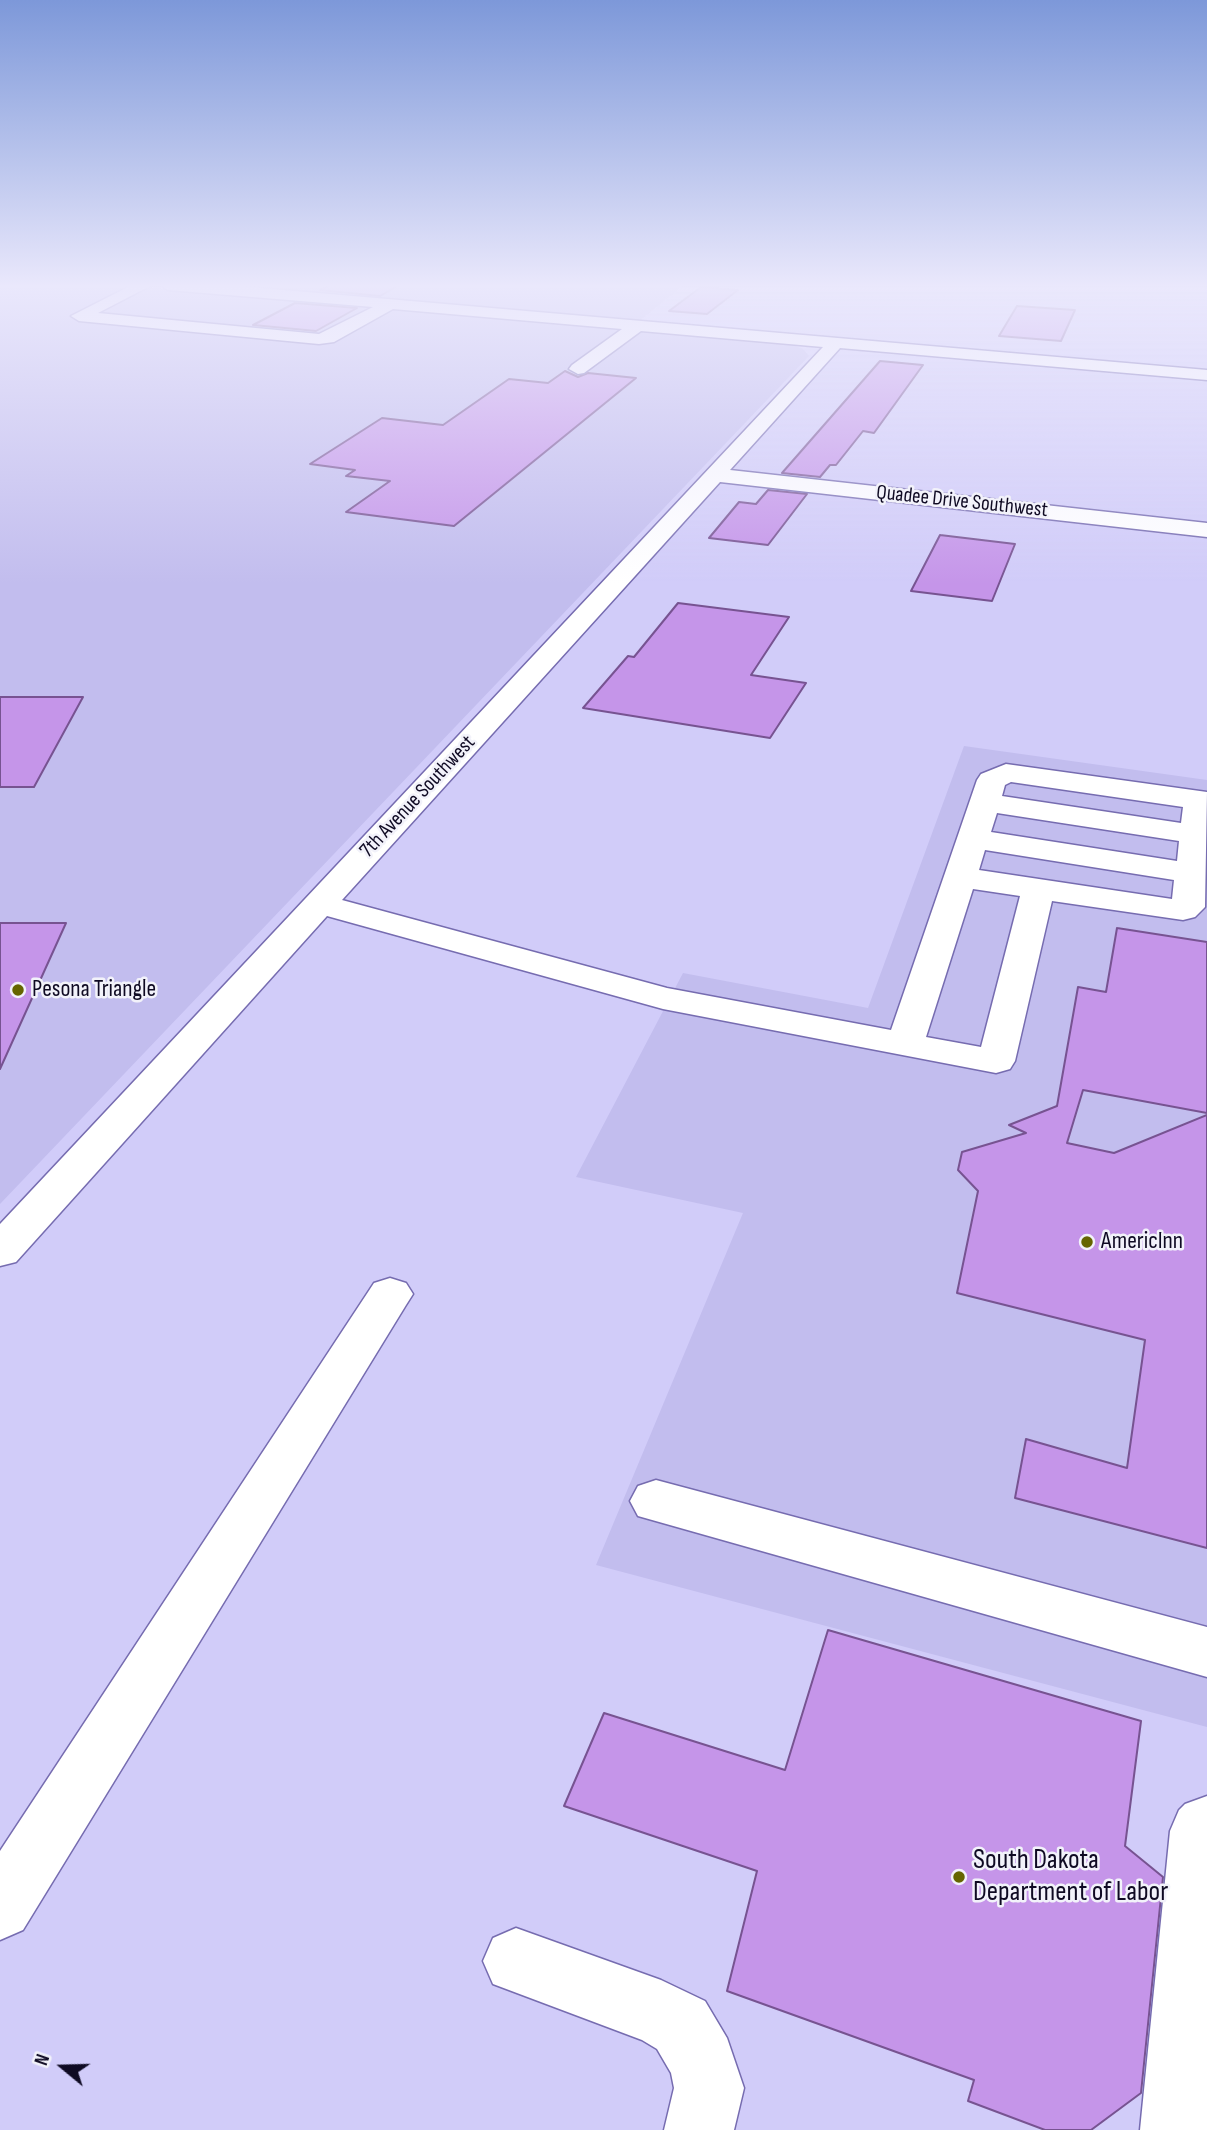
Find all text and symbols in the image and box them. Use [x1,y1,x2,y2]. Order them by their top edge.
street label: Quadee Drive Southwest [875,480,1049,524]
street label: 7th Avenue Southwest [355,731,481,863]
place label: Pesona Triangle [32,976,156,1004]
marker: Pesona Triangle [10,982,26,998]
place label: AmericInn [1101,1228,1183,1256]
marker: AmericInn [1079,1234,1095,1250]
place label: South Dakota Department of Labor [973,1844,1168,1910]
marker: South Dakota Department of Labor [951,1869,967,1885]
north arrow [28,2032,98,2102]
text: N [30,2051,55,2069]

